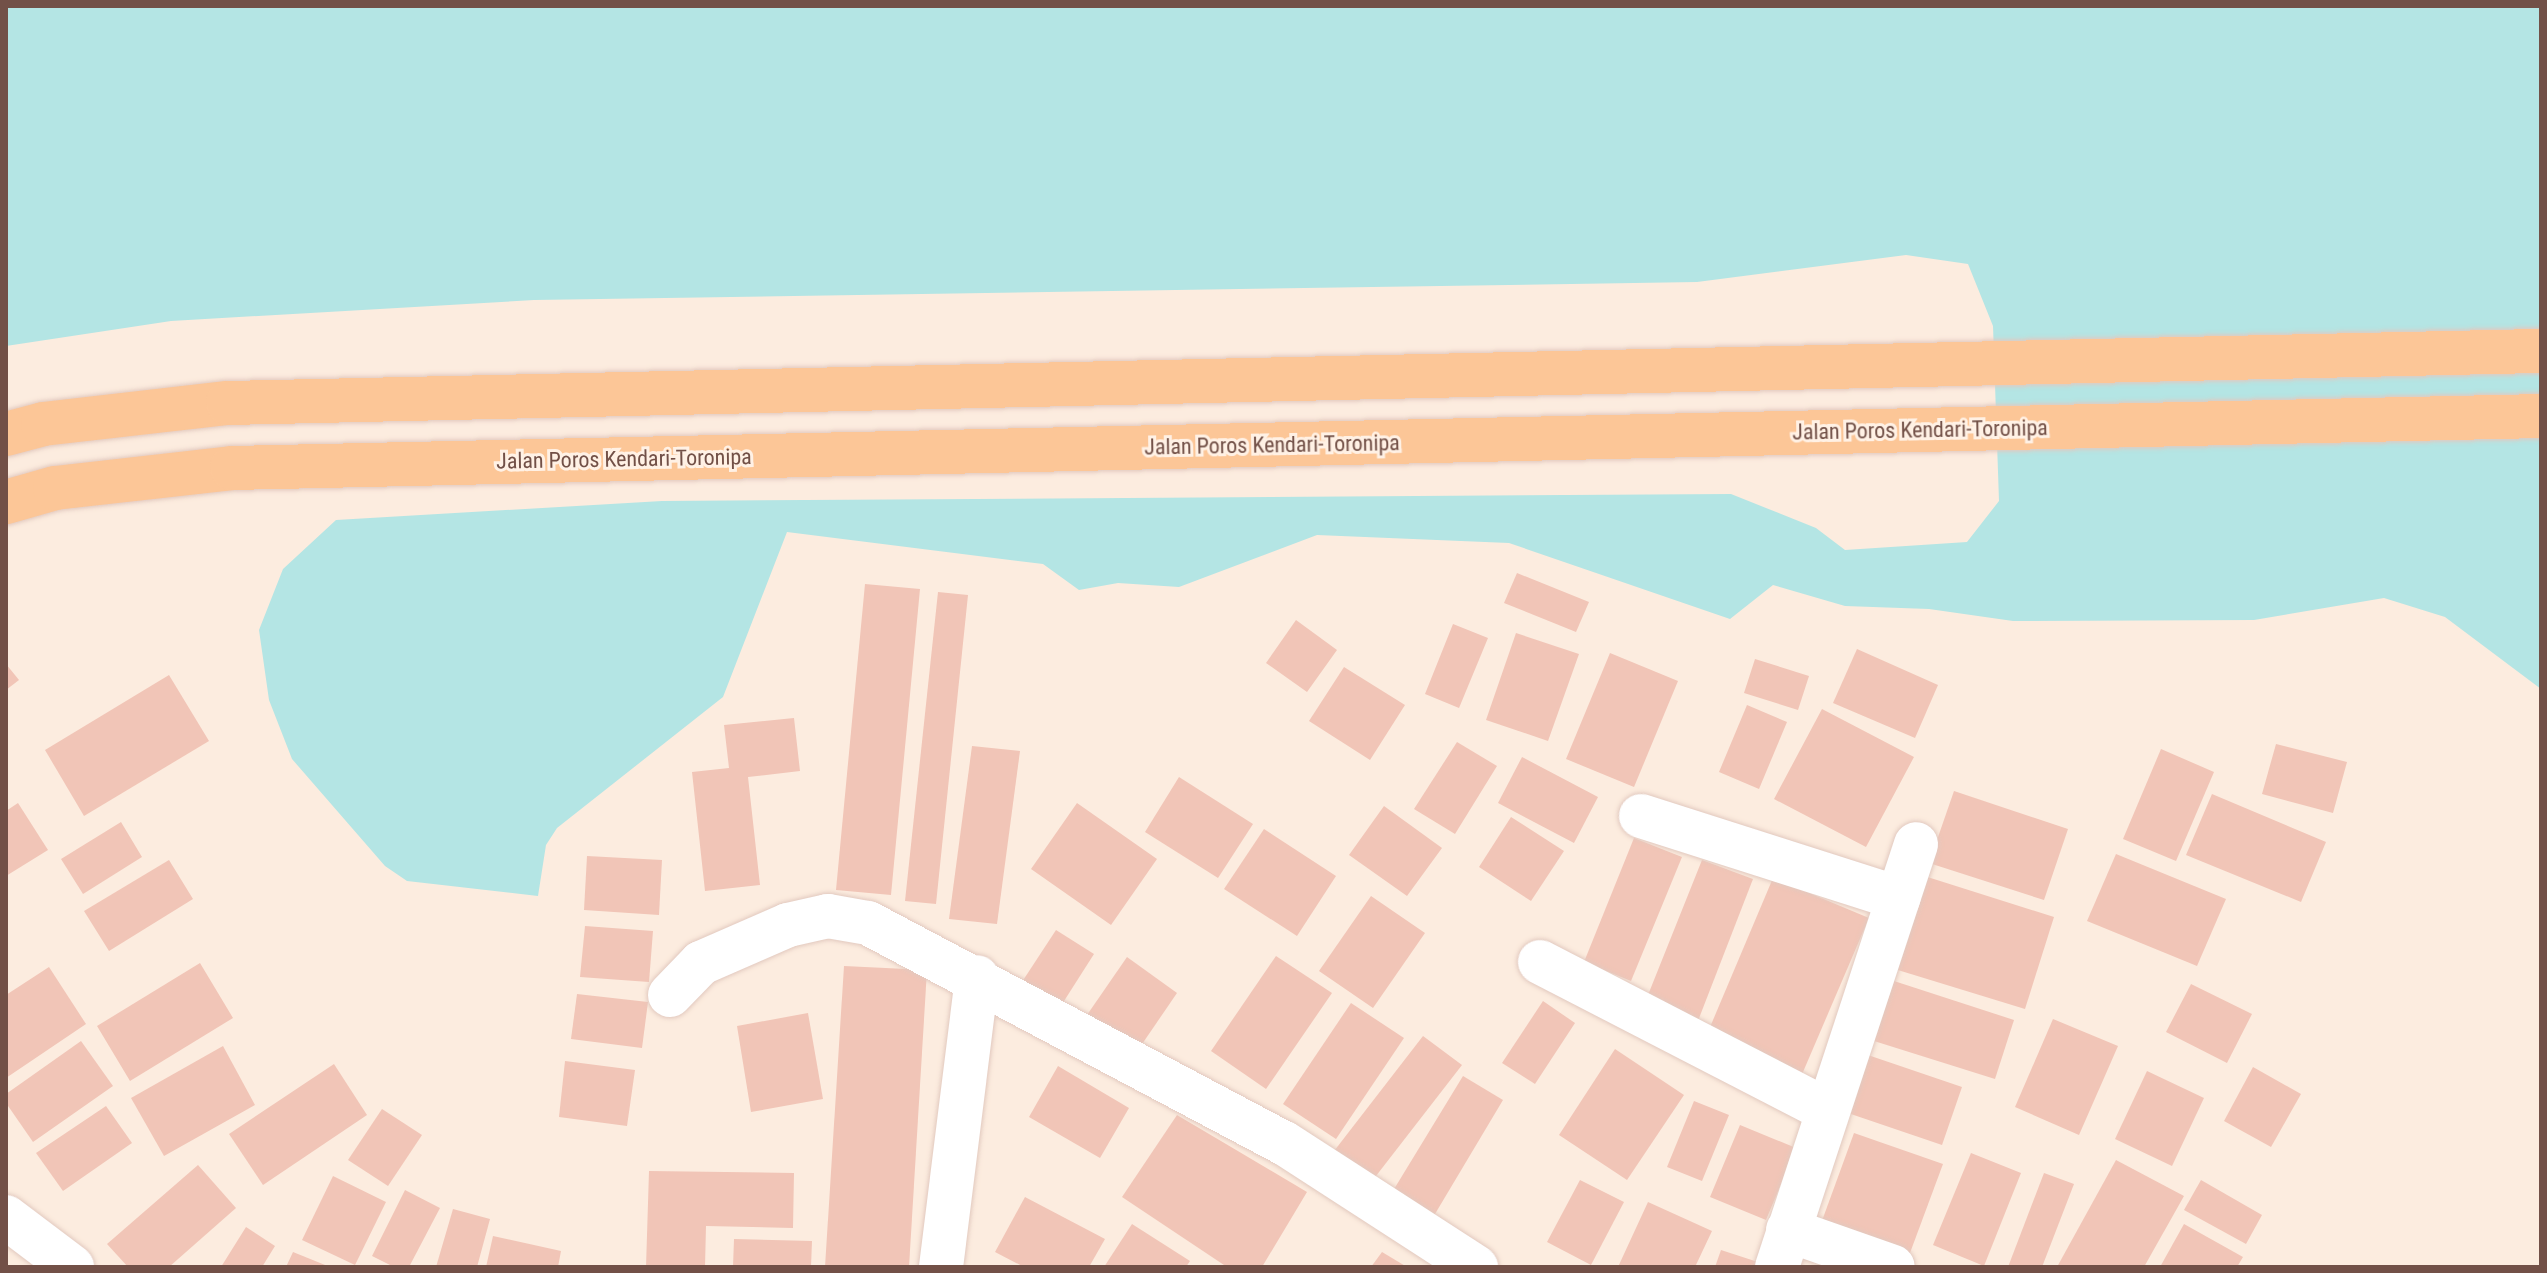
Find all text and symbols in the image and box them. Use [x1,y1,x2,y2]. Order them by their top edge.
street label: Jalan Poros Kendari-Toronipa [1792,415,2048,445]
street label: Jalan Poros Kendari-Toronipa [1144,430,1400,460]
street label: Jalan Poros Kendari-Toronipa [496,444,752,474]

